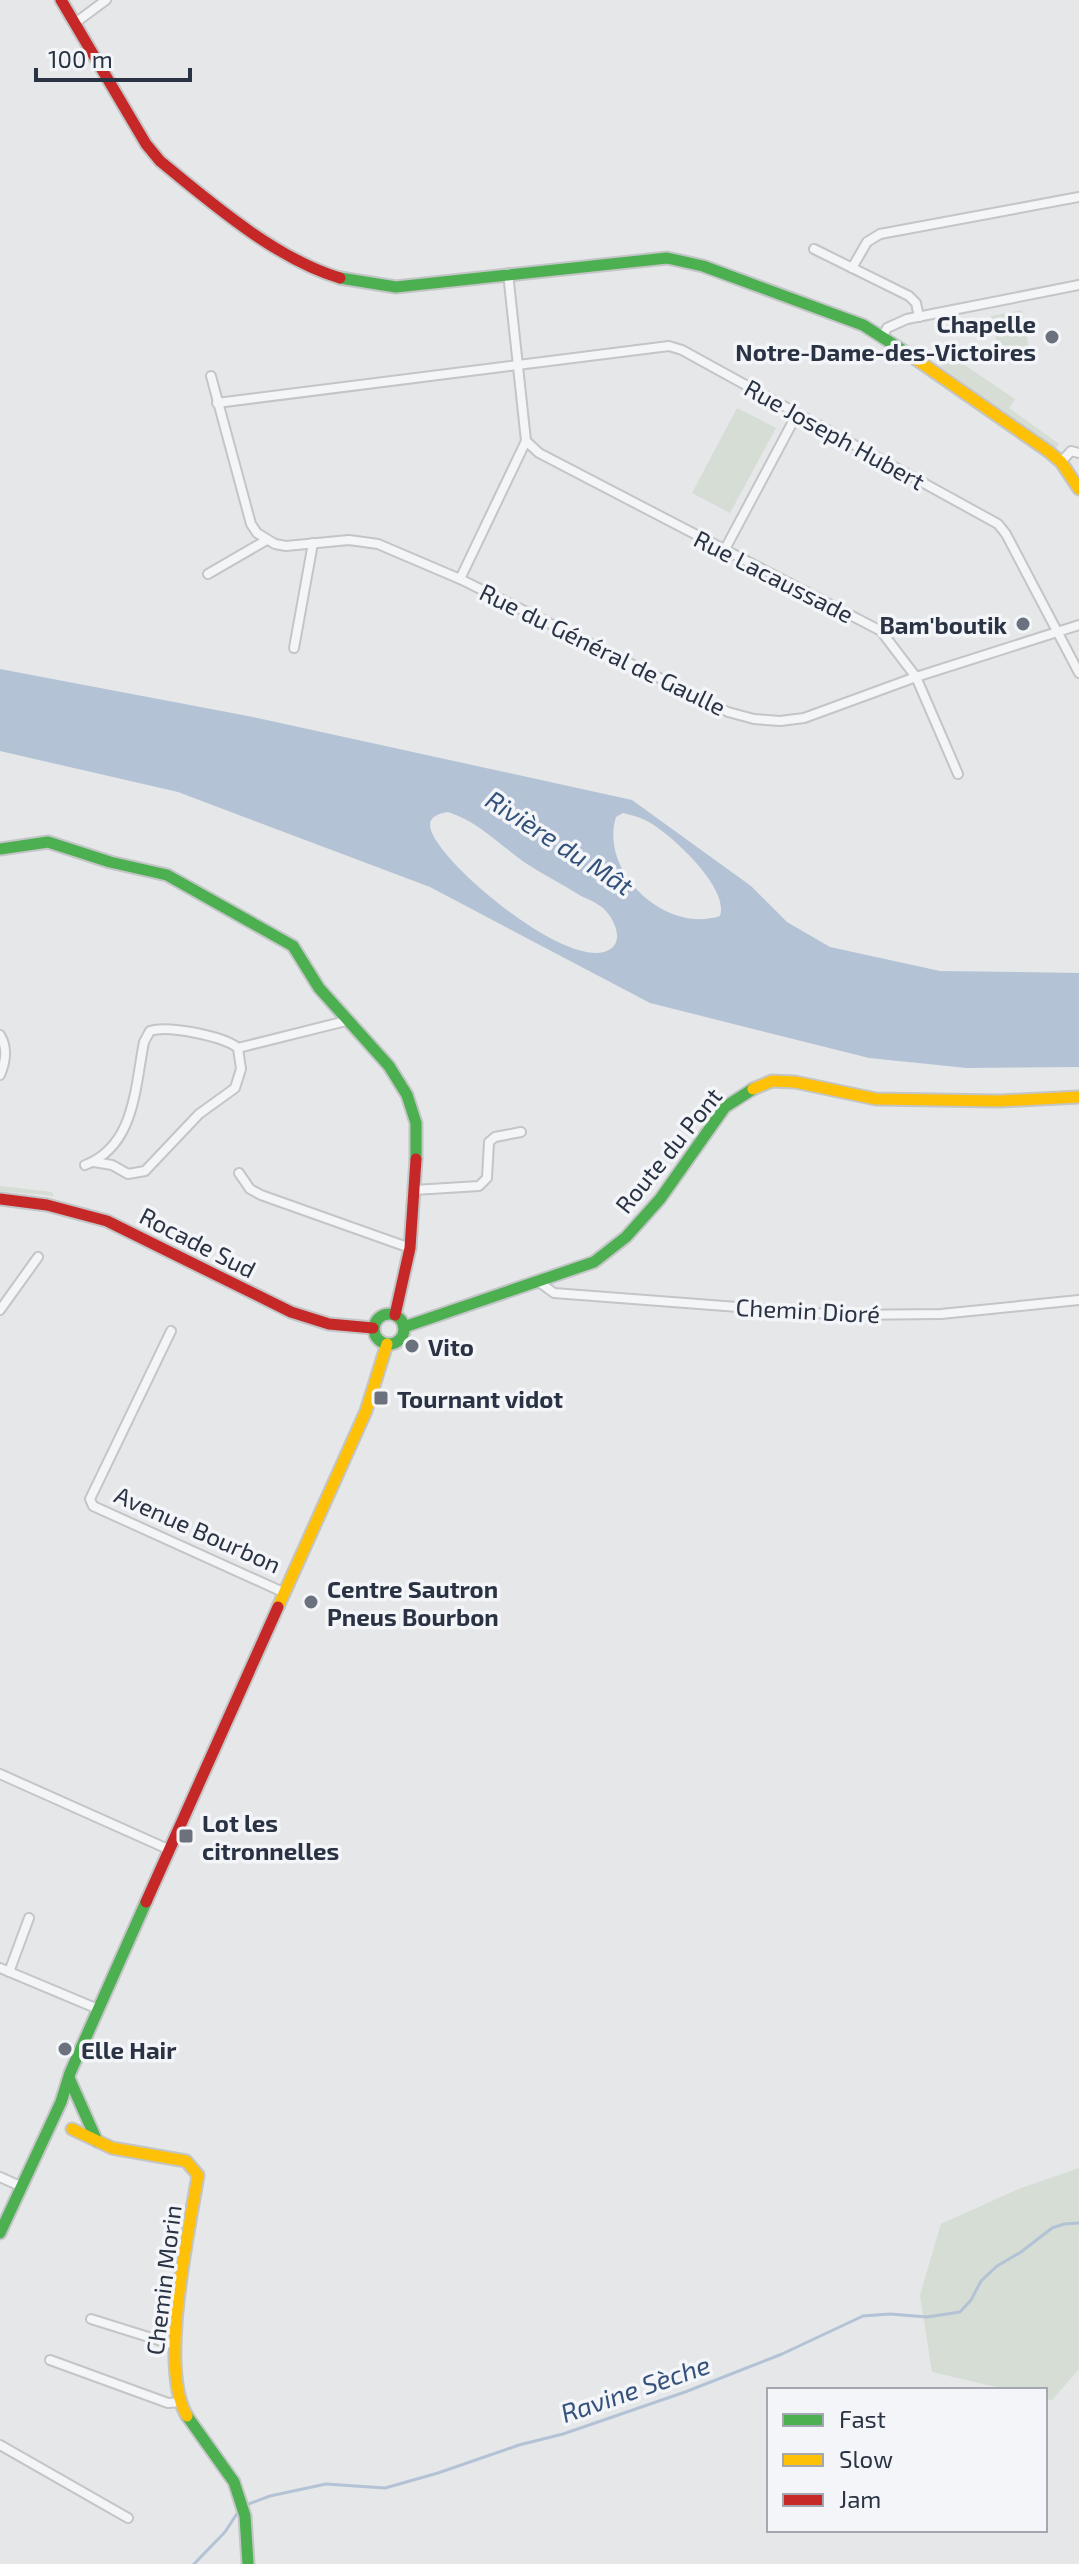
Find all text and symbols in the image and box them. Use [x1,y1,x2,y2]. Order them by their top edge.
scale bar [36,32,190,82]
text: 100 m [48,44,113,73]
place label: Chapelle Notre-Dame-des-Victoires [735,309,1036,366]
marker: Chapelle Notre-Dame-des-Victoires [1043,328,1061,346]
street label: Rue Joseph Hubert [740,372,930,496]
street label: Rue Lacaussade [689,523,859,629]
street label: Rue du Général de Gaulle [475,577,731,721]
place label: Bam'boutik [879,610,1008,639]
marker: Bam'boutik [1014,615,1032,633]
water label: Rivière du Mât [481,783,640,901]
street label: Route du Pont [609,1081,727,1219]
street label: Rocade Sud [135,1200,261,1284]
street label: Chemin Dioré [735,1292,881,1328]
place label: Vito [428,1332,474,1361]
marker: Vito [403,1337,421,1355]
place label: Tournant vidot [397,1384,563,1413]
marker: Tournant vidot [372,1389,390,1407]
street label: Avenue Bourbon [110,1479,286,1579]
place label: Centre Sautron Pneus Bourbon [327,1574,499,1631]
marker: Centre Sautron Pneus Bourbon [302,1593,320,1611]
place label: Lot les citronnelles [202,1808,339,1865]
marker: Lot les citronnelles [177,1827,195,1845]
place label: Elle Hair [81,2035,177,2064]
marker: Elle Hair [56,2040,74,2058]
street label: Chemin Morin [139,2203,187,2357]
water label: Ravine Sèche [556,2348,714,2428]
legend [767,2388,1047,2532]
text: Fast [839,2404,886,2433]
text: Slow [839,2444,893,2473]
text: Jam [839,2484,881,2513]

